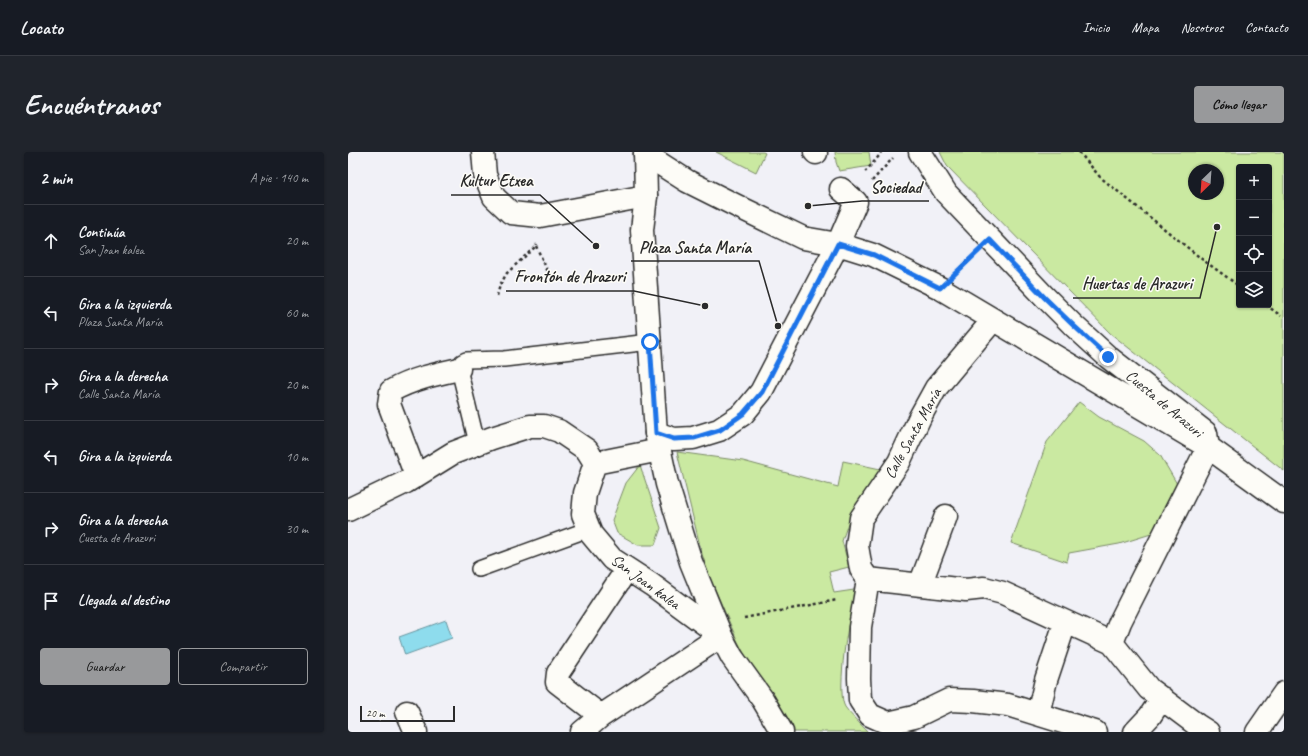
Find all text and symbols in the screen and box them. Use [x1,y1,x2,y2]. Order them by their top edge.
text: Locato [20,16,63,40]
text: Inicio [1083,19,1110,36]
text: Mapa [1132,19,1159,36]
text: Nosotros [1181,19,1223,36]
text: Contacto [1245,19,1288,36]
button: Cómo llegar [1194,86,1284,123]
text: Encuéntranos [24,87,159,122]
north arrow [1188,164,1224,200]
map controls [1236,164,1272,308]
button: + [1236,164,1272,200]
callout: Kultur Etxea [451,166,540,195]
text: 2 min [40,168,73,189]
text: A pie · 140 m [250,170,308,186]
text: Kultur Etxea [459,170,534,191]
callout: Sociedad [862,172,929,201]
text: Sociedad [871,177,925,198]
button: − [1236,200,1272,236]
text: Continúa [78,223,125,242]
icon: ahead [40,230,62,252]
callout: Plaza Santa María [631,232,759,261]
text: 20 m [286,233,308,249]
button: locate [1236,236,1272,272]
text: Plaza Santa María [639,237,752,258]
text: San Joan kalea [78,242,144,258]
callout: Frontón de Arazuri [506,262,634,291]
text: Frontón de Arazuri [515,266,628,287]
callout: Huertas de Arazuri [1073,269,1200,298]
button: layers [1236,272,1272,308]
text: Huertas de Arazuri [1082,273,1195,294]
text: Gira a la izquierda [78,295,171,314]
icon: left [40,302,62,324]
text: 60 m [286,305,308,321]
text: Plaza Santa María [78,314,163,330]
route start [641,333,659,351]
route end [1099,348,1117,366]
street label: Cuesta de Arazuri [1122,366,1209,443]
text: Gira a la derecha [78,367,167,386]
icon: right [40,374,62,396]
text: 20 m [286,377,308,393]
street label: Calle Santa María [880,384,946,482]
text: Calle Santa María [78,386,160,402]
icon: left [40,446,62,468]
text: Gira a la izquierda [78,447,171,466]
text: 10 m [286,449,308,465]
text: Gira a la derecha [78,511,167,530]
icon: right [40,518,62,540]
text: 30 m [286,521,308,537]
text: Cuesta de Arazuri [78,530,155,546]
street label: San Joan kalea [607,550,685,615]
icon: arrive [40,590,62,612]
text: Llegada al destino [78,591,169,610]
button: Guardar [40,648,170,685]
button: Compartir [178,648,308,685]
scale bar [360,704,455,723]
text: 20 m [366,706,385,720]

